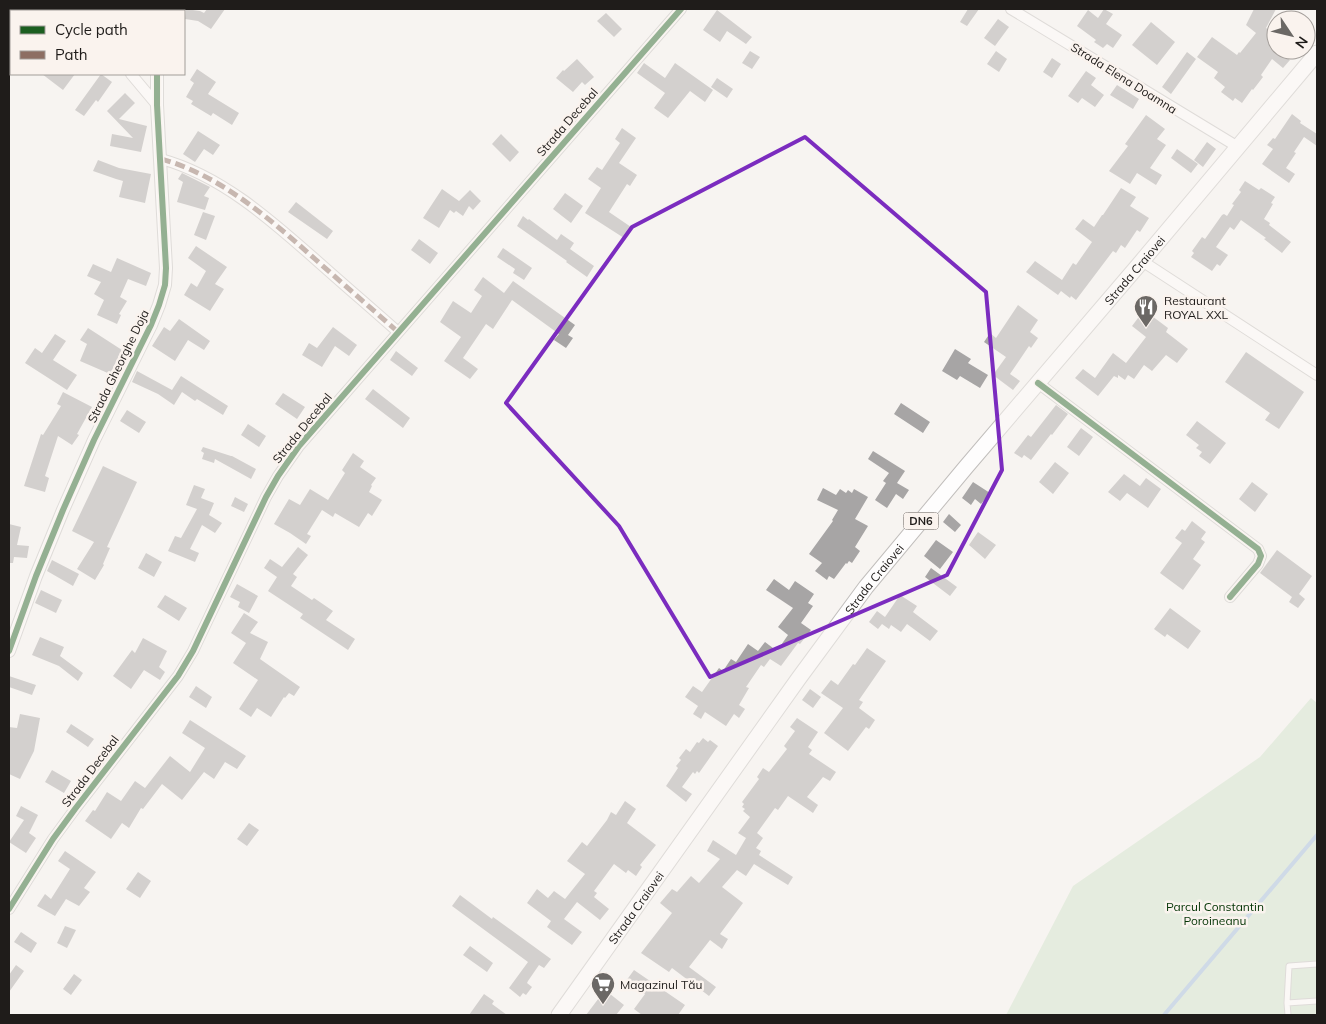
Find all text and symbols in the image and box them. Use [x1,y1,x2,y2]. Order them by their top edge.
legend [10,10,185,75]
north arrow [1266,10,1316,60]
text: Cycle path [55,20,128,39]
text: N [1291,33,1312,52]
street label: Strada Elena Doamna [1068,39,1180,117]
text: Path [55,45,87,64]
street label: Strada Decebal [533,85,601,159]
street label: Strada Craiovei [1101,232,1168,308]
place label: Restaurant ROYAL XXL [1164,293,1229,322]
restaurant icon: Restaurant ROYAL XXL [1133,294,1159,328]
street label: Strada Gheorghe Doja [84,307,152,425]
street label: Strada Decebal [269,390,335,466]
road number: DN6 [904,512,938,530]
street label: Strada Craiovei [841,540,907,617]
street label: Strada Decebal [58,732,122,810]
street label: Strada Craiovei [605,868,667,947]
park label: Parcul Constantin Poroineanu [1166,899,1264,928]
supermarket icon: Magazinul Tău [590,971,616,1005]
place label: Magazinul Tău [620,977,702,992]

